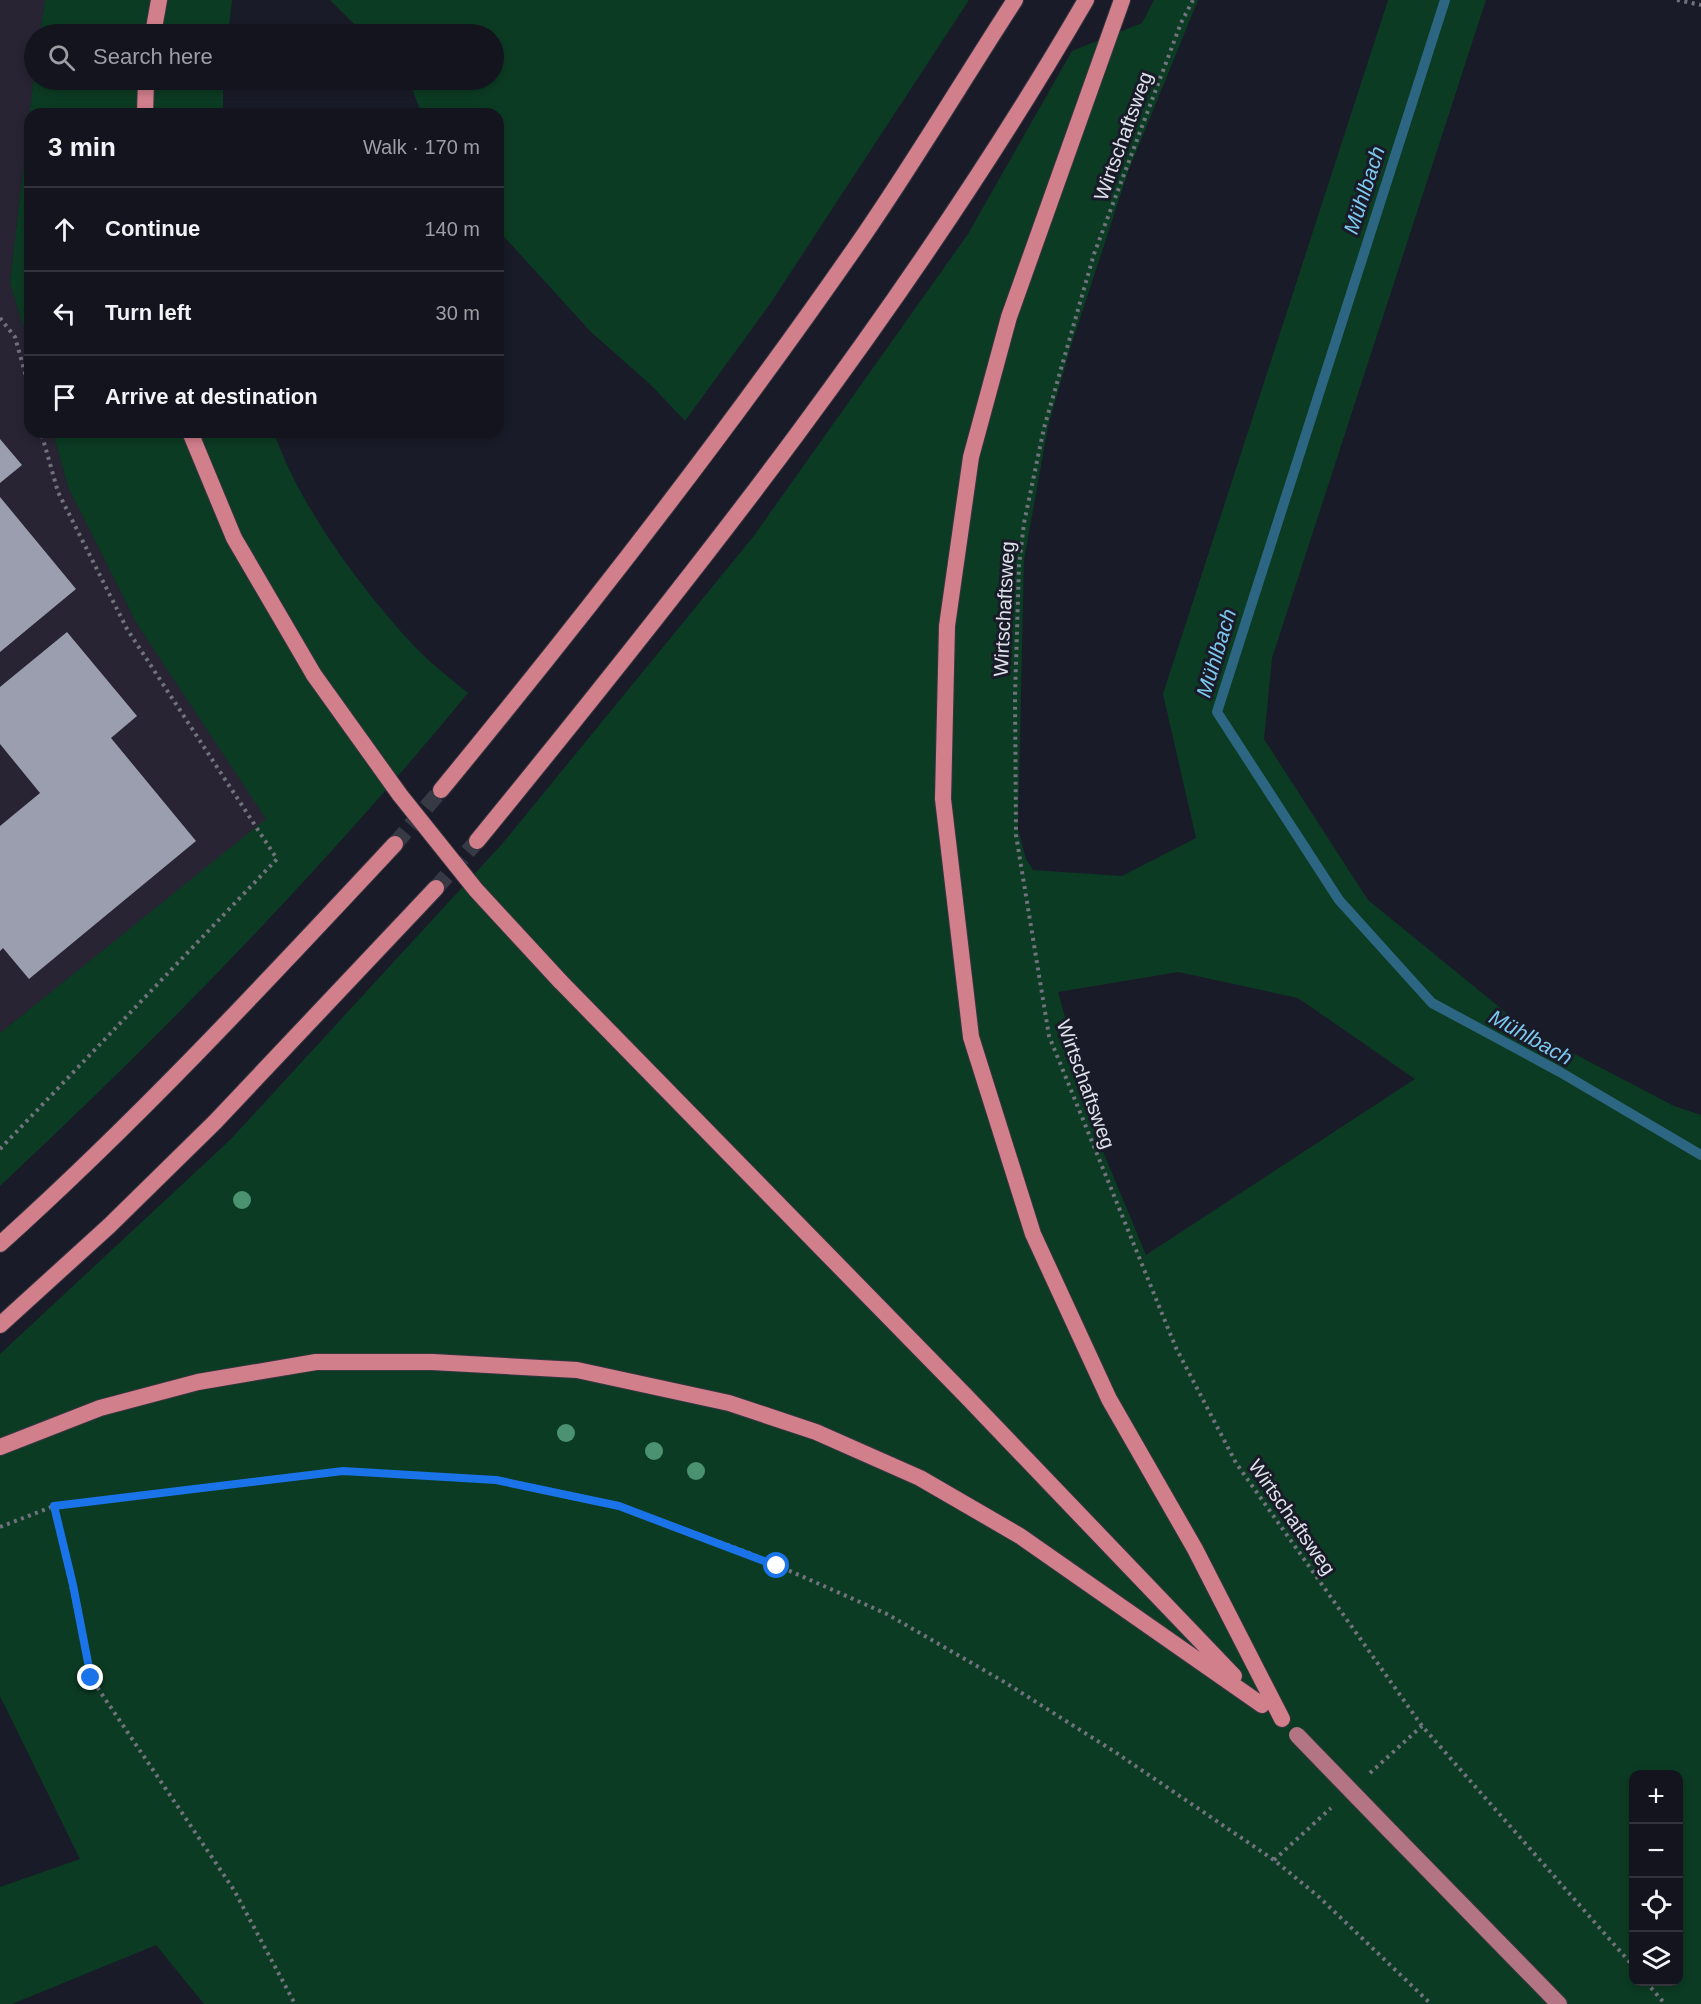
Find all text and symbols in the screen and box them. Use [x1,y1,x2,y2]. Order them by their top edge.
search box [24,24,504,90]
icon: search [45,41,78,74]
text: Search here [93,44,213,69]
street label: Wirtschaftsweg [1089,69,1157,203]
text: 3 min [48,132,116,162]
text: Walk · 170 m [363,136,480,158]
water label: Mühlbach [1339,143,1389,237]
icon: ahead [48,213,81,246]
text: Continue [105,216,200,241]
text: 140 m [424,218,480,240]
icon: left [48,297,81,330]
text: Turn left [105,300,191,325]
text: 30 m [436,302,480,324]
icon: arrive [48,381,81,414]
text: Arrive at destination [105,384,318,409]
street label: Wirtschaftsweg [989,541,1019,677]
water label: Mühlbach [1192,606,1240,700]
water label: Mühlbach [1486,1005,1576,1069]
street label: Wirtschaftsweg [1052,1017,1120,1151]
street label: Wirtschaftsweg [1244,1455,1340,1579]
route start [763,1552,789,1578]
route end [77,1664,103,1690]
map controls [1629,1770,1683,1986]
button: + [1629,1770,1683,1824]
button: − [1629,1824,1683,1878]
button: locate [1629,1878,1683,1932]
button: layers [1629,1932,1683,1986]

